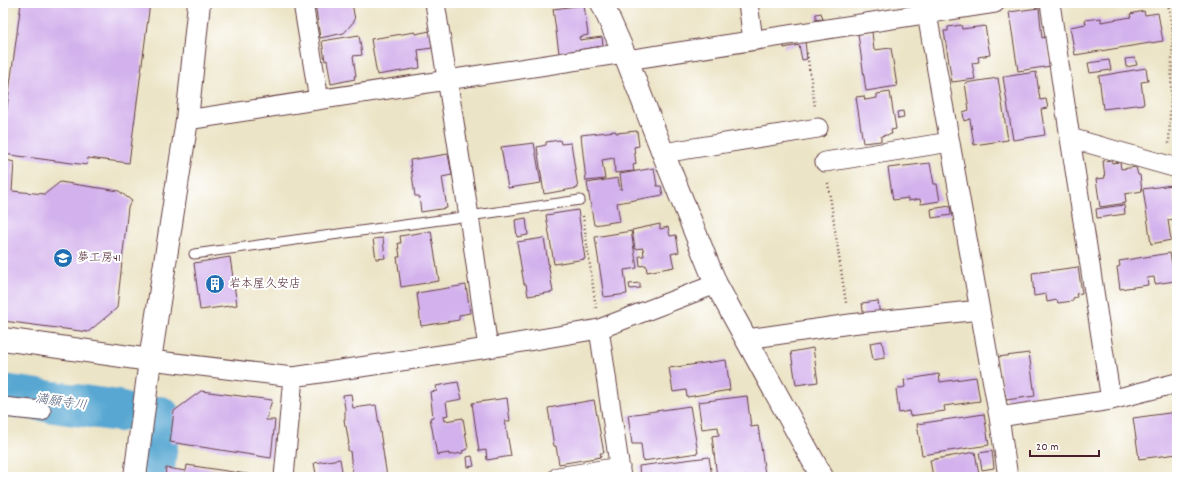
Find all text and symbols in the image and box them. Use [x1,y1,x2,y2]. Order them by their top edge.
school or university icon: 夢工房41 [52,247,74,269]
place label: 夢工房41 [77,250,121,267]
building icon: 岩本屋久安店 [204,273,226,295]
place label: 岩本屋久安店 [229,276,301,293]
water label: 満願寺川 [34,390,88,416]
scale bar [1030,432,1099,458]
text: 20 m [1036,439,1059,456]

